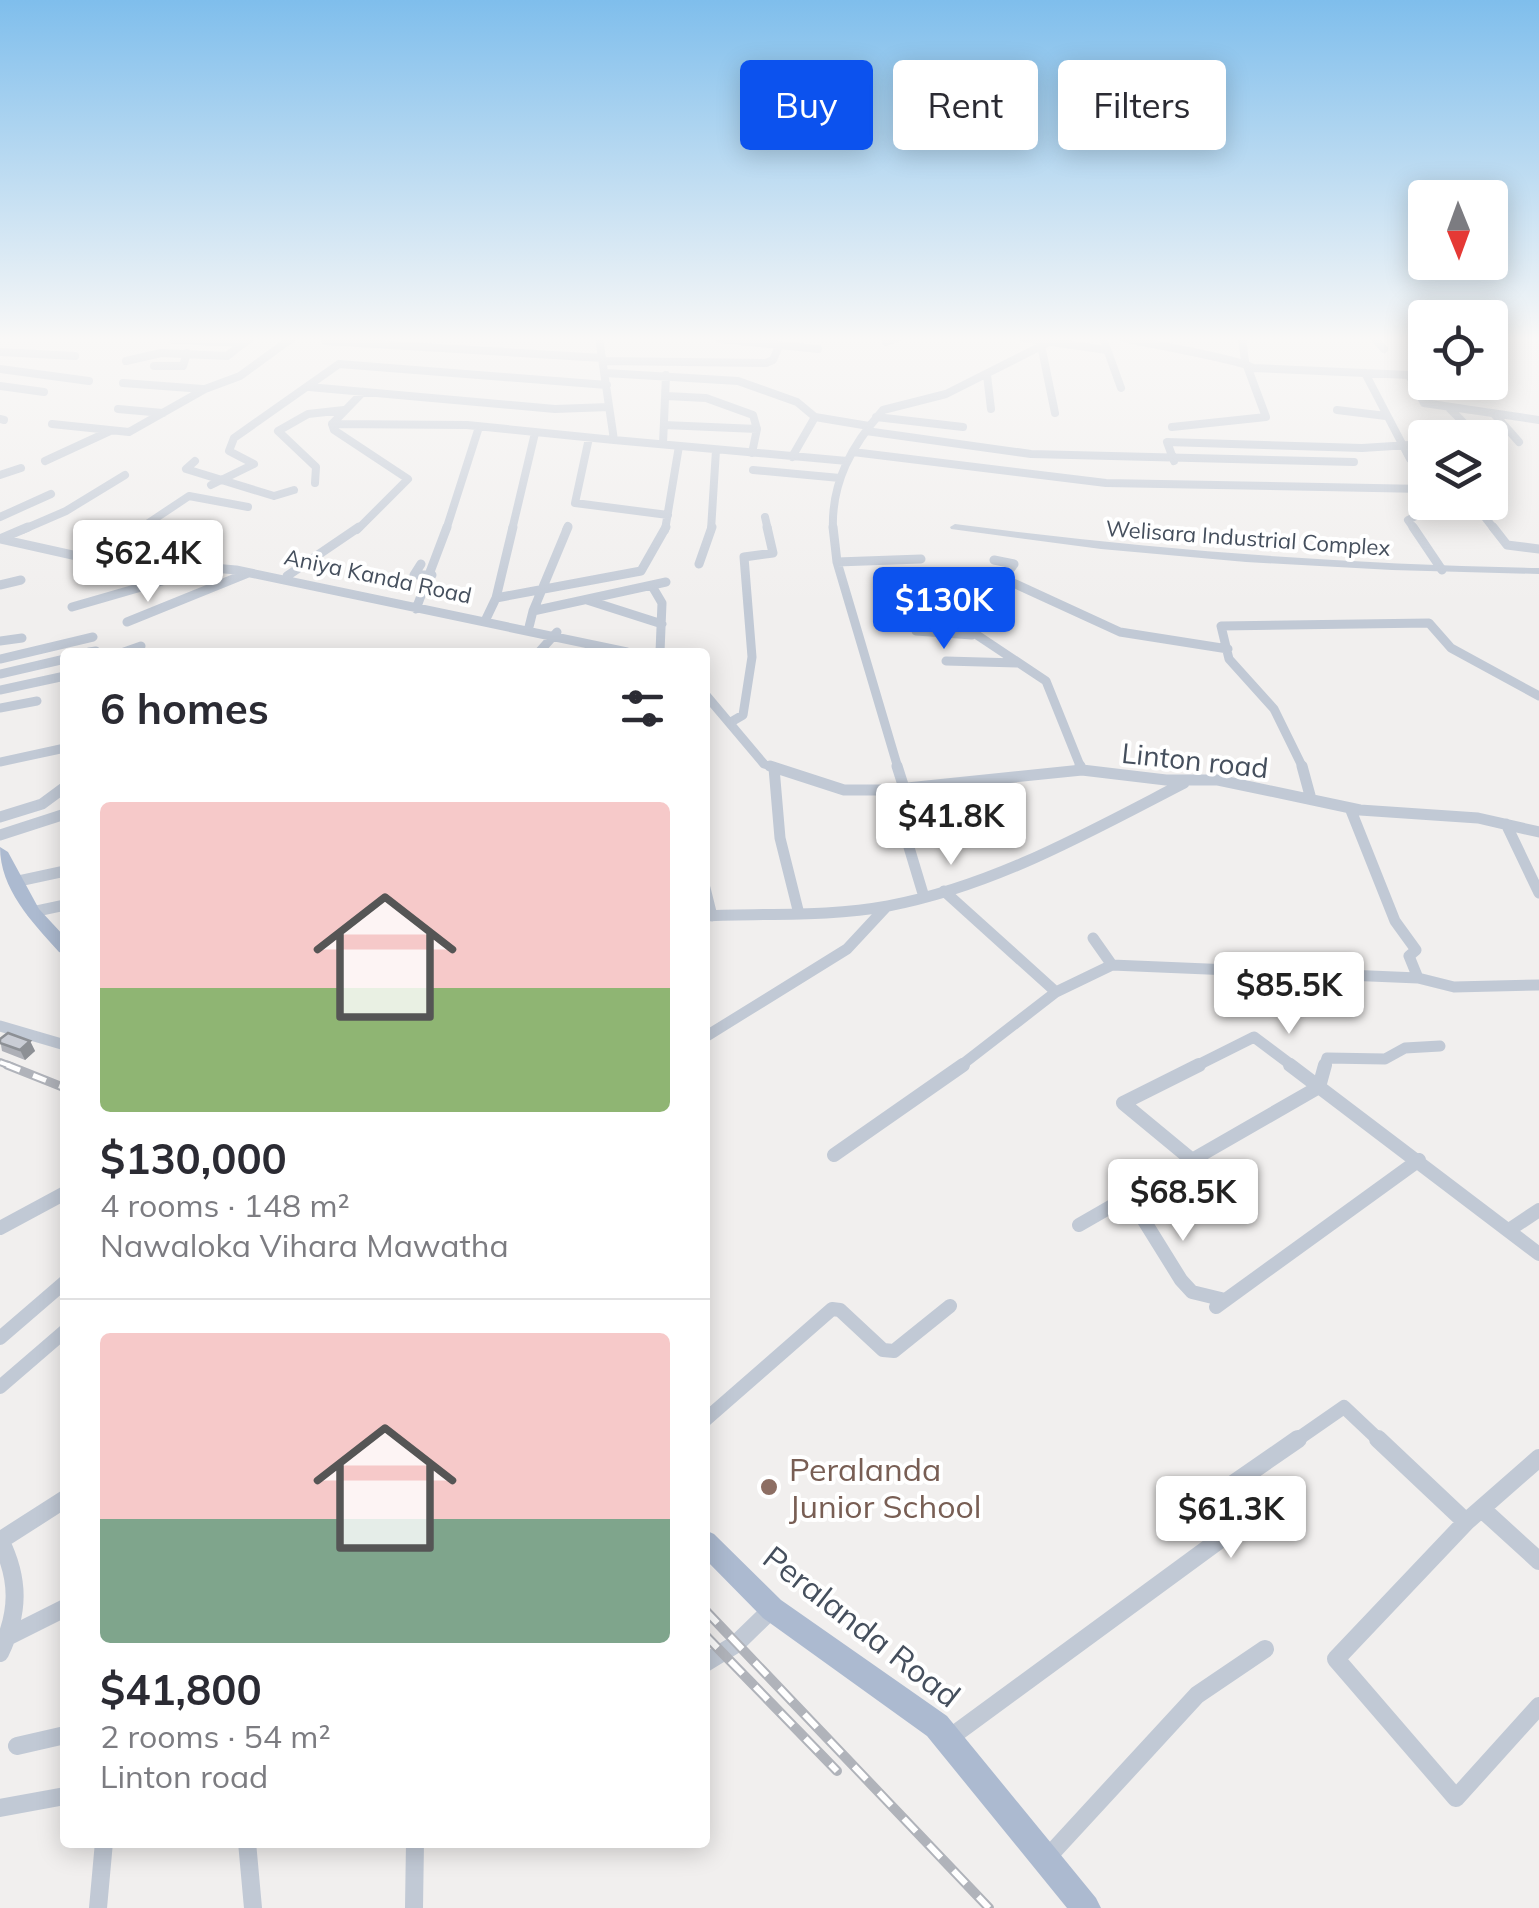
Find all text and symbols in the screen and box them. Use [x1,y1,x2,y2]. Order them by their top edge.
chip: Buy [740,60,873,150]
chip: Rent [893,60,1038,150]
chip: Filters [1058,60,1226,150]
north arrow [1408,180,1508,280]
map controls [1408,180,1508,520]
button: locate [1408,300,1508,400]
button: layers [1408,420,1508,520]
street label: Welisara Industrial Complex [1105,514,1391,562]
pin: $62.4K [67,520,229,605]
text: $62.4K [95,532,201,572]
street label: Aniya Kanda Road [282,542,474,610]
pin: $130K [874,567,1014,652]
text: $130K [895,579,993,619]
icon: filters [615,681,670,736]
text: 6 homes [100,682,269,735]
street label: Linton road [1120,735,1270,785]
pin: $41.8K [870,783,1032,868]
text: $41.8K [898,795,1004,835]
icon: home [295,867,475,1047]
pin: $85.5K [1208,952,1370,1037]
text: $85.5K [1236,964,1342,1004]
text: $130,000 [100,1132,287,1185]
pin: $68.5K [1102,1159,1264,1244]
text: $68.5K [1130,1171,1236,1211]
text: 4 rooms · 148 m² [100,1185,350,1225]
text: Nawaloka Vihara Mawatha [100,1225,509,1265]
icon: home [295,1398,475,1578]
place label: Peralanda Junior School [789,1449,981,1526]
marker: Peralanda Junior School [758,1476,780,1498]
pin: $61.3K [1150,1476,1312,1561]
text: $61.3K [1178,1488,1284,1528]
street label: Peralanda Road [756,1537,968,1715]
text: $41,800 [100,1663,262,1716]
text: 2 rooms · 54 m² [100,1716,331,1756]
text: Linton road [100,1756,268,1796]

